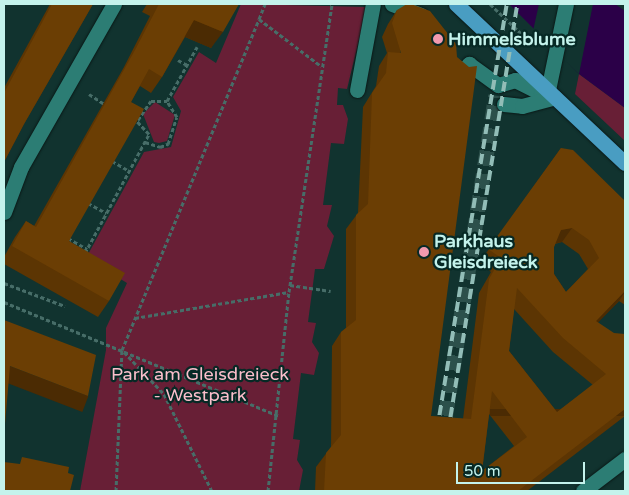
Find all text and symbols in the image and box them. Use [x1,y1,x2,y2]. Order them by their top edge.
place label: Himmelsblume [448,28,576,50]
marker: Himmelsblume [432,33,444,45]
place label: Parkhaus Gleisdreieck [434,231,538,274]
marker: Parkhaus Gleisdreieck [418,246,430,258]
park label: Park am Gleisdreieck - Westpark [111,364,289,406]
scale bar [459,452,588,484]
text: 50 m [464,462,501,480]

